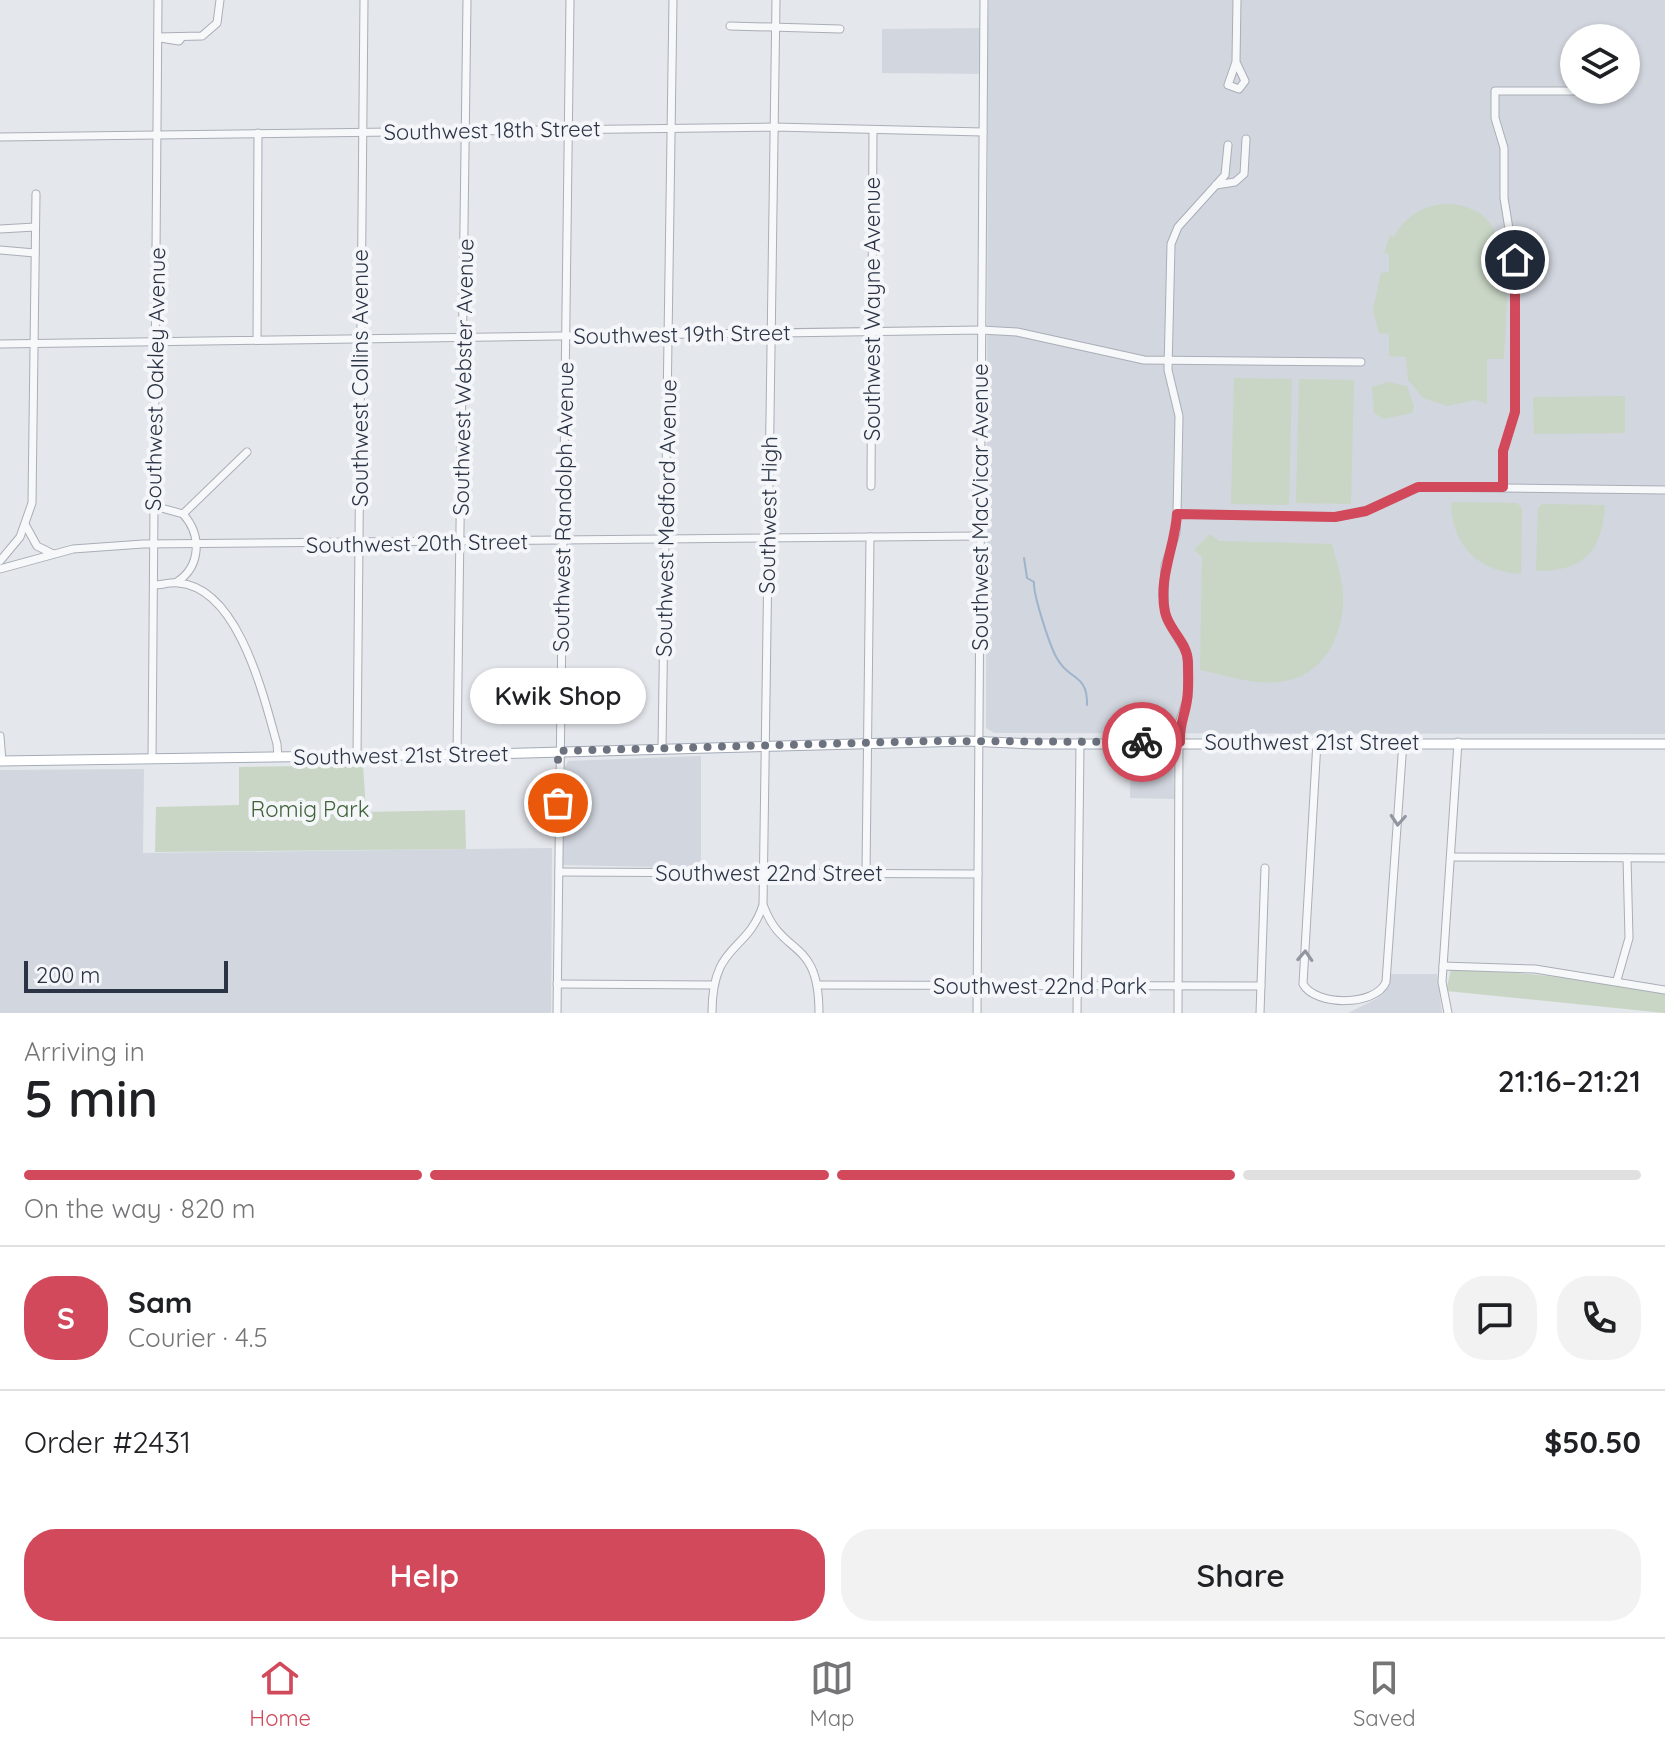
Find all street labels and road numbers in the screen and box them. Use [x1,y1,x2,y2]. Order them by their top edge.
street label: Southwest 18th Street [383,114,601,146]
street label: Southwest Wayne Avenue [858,177,886,441]
street label: Southwest Webster Avenue [447,238,479,516]
street label: Southwest Oakley Avenue [139,247,171,511]
street label: Southwest Collins Avenue [346,249,374,507]
street label: Southwest 19th Street [573,318,791,350]
street label: Southwest Randolph Avenue [546,362,580,652]
street label: Southwest MacVicar Avenue [966,363,994,651]
street label: Southwest Medford Avenue [650,379,682,657]
street label: Southwest High [753,436,783,594]
street label: Southwest 20th Street [306,527,528,559]
street label: Southwest 21st Street [1204,728,1420,756]
street label: Southwest 21st Street [293,739,509,771]
street label: Southwest 22nd Street [655,859,883,887]
street label: Southwest 22nd Park [933,972,1147,1000]

